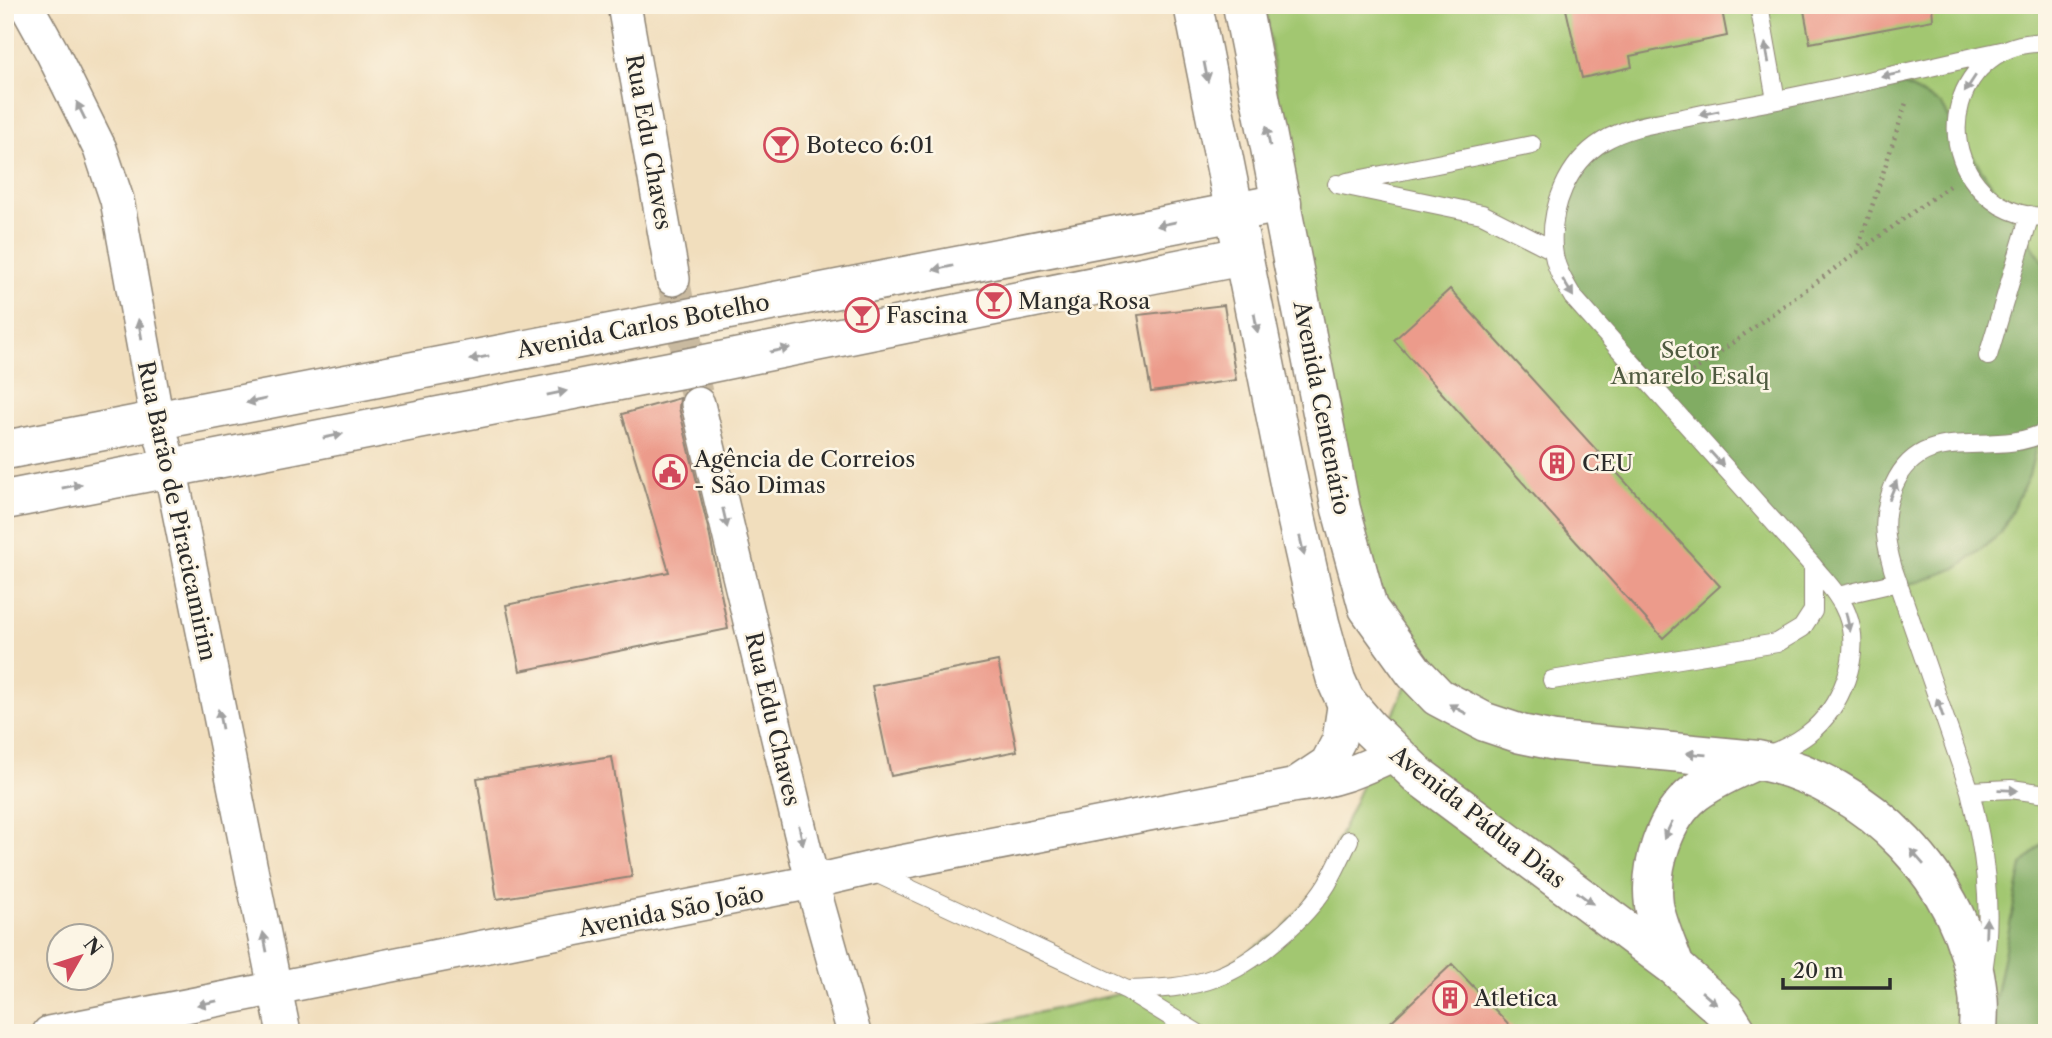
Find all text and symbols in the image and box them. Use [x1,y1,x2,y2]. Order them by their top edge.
one-way arrow [1761,42,1772,64]
street label: Rua Edu Chaves [620,52,678,232]
one-way arrow [1201,61,1212,83]
one-way arrow [1880,70,1902,81]
one-way arrow [1963,74,1976,94]
one-way arrow [76,101,87,121]
one-way arrow [1698,107,1720,118]
one-way arrow [1263,125,1274,147]
bar icon: Boteco 6:01 [762,126,800,164]
place label: Boteco 6:01 [806,131,934,159]
one-way arrow [1155,219,1177,230]
one-way arrow [932,262,954,273]
one-way arrow [1561,278,1574,297]
bar icon: Manga Rosa [975,282,1013,320]
place label: Manga Rosa [1018,287,1151,315]
street label: Avenida Carlos Botelho [513,288,772,364]
bar icon: Fascina [843,296,881,334]
street label: Avenida Centenário [1287,298,1356,517]
place label: Fascina [886,301,969,329]
one-way arrow [1251,312,1262,334]
one-way arrow [135,318,146,340]
park label: Setor Amarelo Esalq [1610,336,1769,390]
one-way arrow [769,344,791,355]
one-way arrow [468,353,490,364]
street label: Rua Barão de Piracicamirim [132,359,222,663]
one-way arrow [546,387,568,398]
one-way arrow [245,396,267,407]
one-way arrow [322,430,344,441]
building icon: CEU [1538,444,1576,482]
place label: Agência de Correios - São Dimas [693,445,915,499]
place label: CEU [1582,449,1634,477]
one-way arrow [1709,450,1725,467]
public building icon: Agência de Correios - São Dimas [651,453,689,491]
one-way arrow [1887,479,1898,500]
one-way arrow [61,481,83,492]
one-way arrow [720,507,731,529]
one-way arrow [1297,535,1308,557]
one-way arrow [1843,612,1854,634]
street label: Rua Edu Chaves [739,629,807,809]
one-way arrow [1934,697,1945,718]
one-way arrow [1448,703,1468,715]
one-way arrow [215,708,226,730]
street label: Avenida Pádua Dias [1384,739,1571,894]
one-way arrow [1685,748,1707,759]
one-way arrow [1998,785,2020,796]
one-way arrow [1662,820,1674,840]
one-way arrow [796,824,807,846]
one-way arrow [1910,849,1925,866]
street label: Avenida São João [575,879,766,943]
one-way arrow [1576,891,1594,905]
one-way arrow [1981,917,1992,939]
north arrow [46,922,116,992]
one-way arrow [259,931,270,953]
text: N [79,933,107,960]
scale bar [1783,947,1889,991]
text: 20 m [1793,958,1844,983]
building icon: Atletica [1431,979,1469,1017]
place label: Atletica [1473,984,1559,1012]
one-way arrow [1700,990,1718,1006]
one-way arrow [196,997,218,1008]

